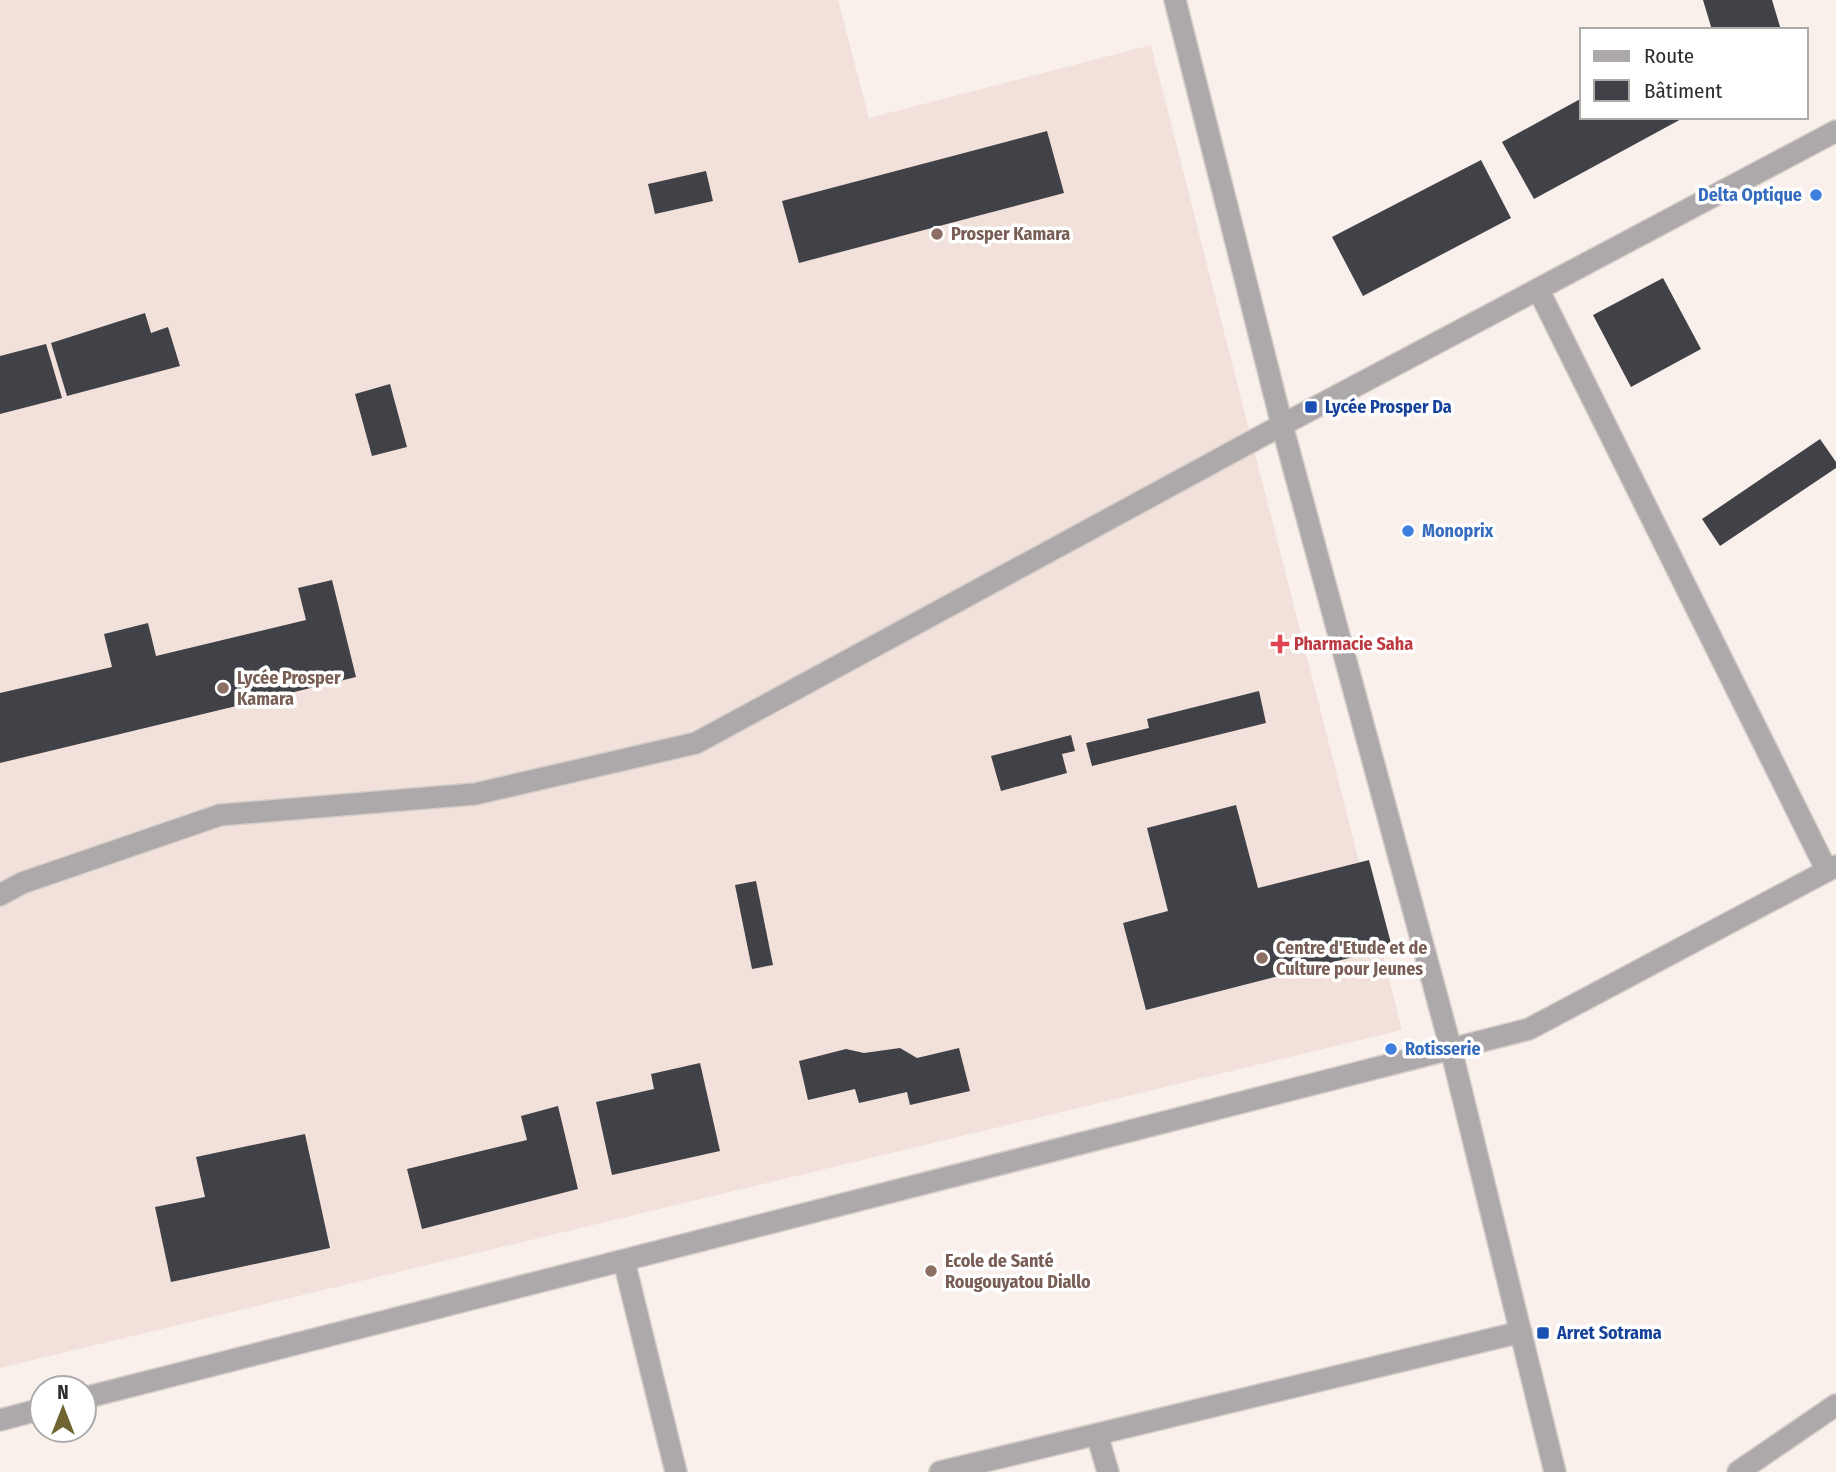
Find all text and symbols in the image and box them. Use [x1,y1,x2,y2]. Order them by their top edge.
legend [1580,28,1808,119]
text: Route [1644,43,1694,69]
text: Bâtiment [1644,78,1723,104]
place label: Delta Optique [1698,184,1802,206]
marker: Delta Optique [1808,187,1824,203]
place label: Prosper Kamara [951,223,1070,245]
marker: Prosper Kamara [929,226,945,242]
place label: Lycée Prosper Da [1325,396,1452,418]
marker: Lycée Prosper Da [1303,399,1319,415]
place label: Monoprix [1422,520,1494,542]
marker: Monoprix [1400,523,1416,539]
place label: Pharmacie Saha [1294,633,1413,655]
marker: Pharmacie Saha [1272,636,1288,652]
place label: Lycée Prosper Kamara [237,667,341,710]
marker: Lycée Prosper Kamara [215,680,231,696]
place label: Centre d'Etude et de Culture pour Jeunes [1276,937,1427,980]
marker: Centre d'Etude et de Culture pour Jeunes [1254,950,1270,966]
place label: Rotisserie [1405,1038,1481,1060]
marker: Rotisserie [1383,1041,1399,1057]
place label: Ecole de Santé Rougouyatou Diallo [945,1250,1091,1293]
marker: Ecole de Santé Rougouyatou Diallo [923,1263,939,1279]
place label: Arret Sotrama [1556,1322,1662,1344]
marker: Arret Sotrama [1535,1325,1551,1341]
north arrow [28,1374,98,1444]
text: N [57,1381,69,1404]

